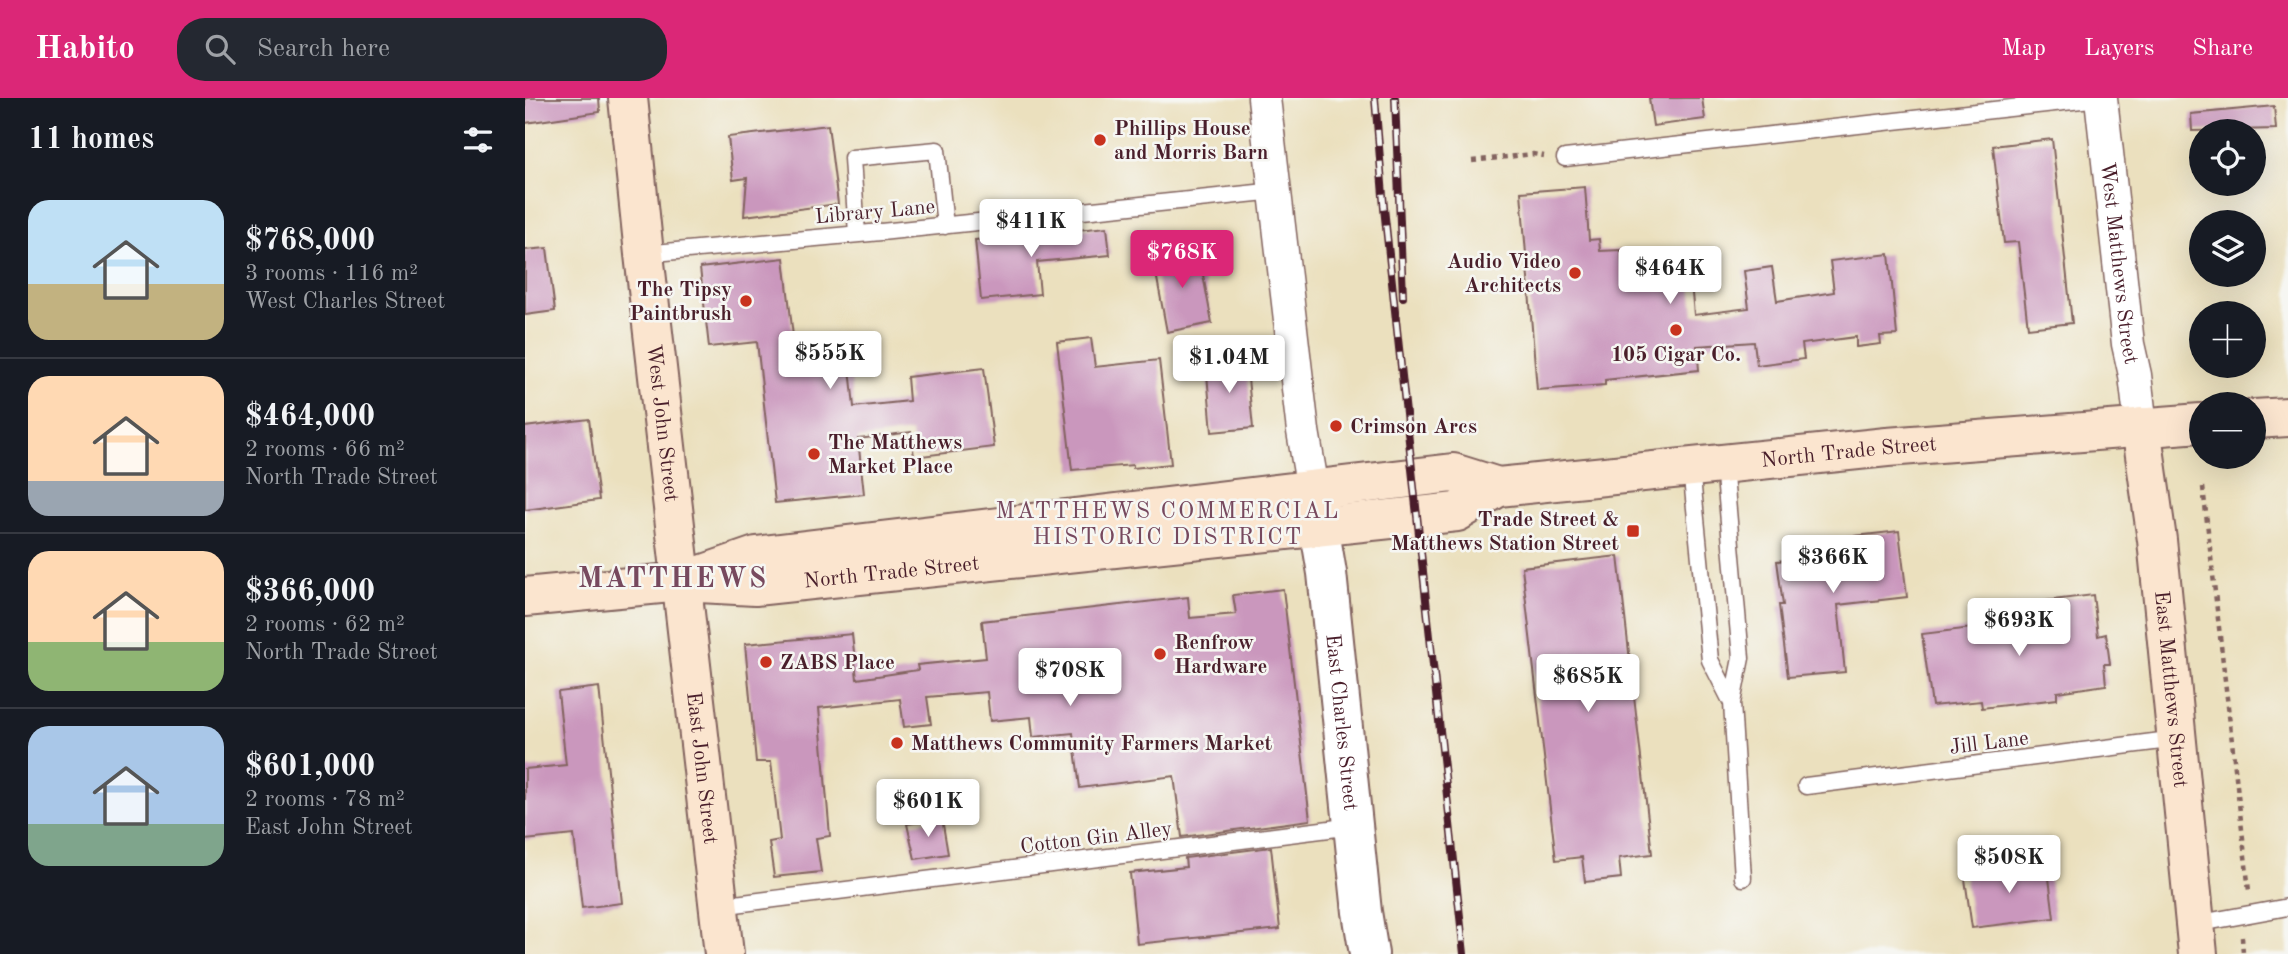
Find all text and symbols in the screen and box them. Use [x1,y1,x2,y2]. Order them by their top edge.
search box [177,18,667,81]
icon: search [201,30,239,68]
text: Habito [35,33,135,66]
text: Search here [257,36,390,62]
text: Map [2002,37,2046,61]
text: Layers [2084,37,2154,61]
text: Share [2192,37,2253,61]
place label: Phillips House and Morris Barn [1114,119,1269,164]
map controls [2189,119,2266,469]
button: locate [2189,119,2266,196]
icon: filters [459,121,497,159]
text: 11 homes [28,125,154,155]
marker: Phillips House and Morris Barn [1092,132,1108,148]
street label: West Matthews Street [2096,161,2141,366]
street label: Library Lane [814,197,936,228]
pin: $411K [982,200,1080,259]
text: $411K [995,210,1067,233]
button: layers [2189,210,2266,287]
text: $768,000 [245,226,375,256]
icon: home [84,228,168,312]
pin: $768K [1133,230,1231,290]
text: $768K [1146,241,1218,264]
pin: $464K [1621,246,1719,306]
place label: Audio Video Architects [1447,252,1561,297]
text: $464K [1634,257,1706,280]
text: 3 rooms · 116 m² [245,262,418,285]
marker: Audio Video Architects [1567,265,1583,281]
place label: The Tipsy Paintbrush [629,280,732,325]
text: West Charles Street [245,290,445,313]
marker: The Tipsy Paintbrush [738,293,754,309]
button: + [2189,301,2266,378]
marker: 105 Cigar Co. [1668,322,1684,338]
pin: $555K [781,331,879,391]
pin: $1.04M [1172,336,1286,395]
text: $555K [794,342,866,365]
street label: West John Street [642,343,681,503]
place label: 105 Cigar Co. [1611,345,1741,366]
text: $1.04M [1189,346,1269,369]
button: − [2189,392,2266,469]
text: $464,000 [245,402,375,432]
icon: home [84,404,168,488]
place label: Crimson Arcs [1350,417,1477,438]
marker: Crimson Arcs [1328,418,1344,434]
place label: The Matthews Market Place [828,433,962,478]
street label: North Trade Street [1760,434,1937,472]
text: 2 rooms · 66 m² [245,438,405,461]
marker: The Matthews Market Place [806,446,822,462]
text: North Trade Street [245,466,438,489]
district label: MATTHEWS COMMERCIAL HISTORIC DISTRICT [996,500,1340,549]
place label: Trade Street & Matthews Station Street [1391,510,1619,555]
marker: Trade Street & Matthews Station Street [1625,523,1641,539]
pin: $366K [1784,536,1882,595]
text: $366K [1797,546,1869,569]
street label: North Trade Street [803,553,980,593]
district label: MATTHEWS [578,566,768,594]
text: $366,000 [245,577,375,607]
icon: home [84,579,168,663]
street label: East Matthews Street [2150,590,2190,789]
pin: $693K [1970,598,2068,658]
text: $693K [1983,609,2055,632]
text: 2 rooms · 62 m² [245,613,405,636]
place label: Renfrow Hardware [1174,633,1268,678]
street label: East Charles Street [1321,633,1360,812]
text: North Trade Street [245,641,438,664]
marker: Renfrow Hardware [1152,646,1168,662]
pin: $708K [1021,648,1119,708]
place label: ZABS Place [780,653,895,674]
marker: ZABS Place [758,654,774,670]
pin: $685K [1539,654,1637,714]
text: $708K [1034,659,1106,682]
text: $685K [1552,665,1624,688]
street label: East John Street [682,691,720,845]
street label: Jill Lane [1948,728,2030,759]
place label: Matthews Community Farmers Market [911,734,1273,755]
marker: Matthews Community Farmers Market [889,735,905,751]
text: $601,000 [245,752,375,782]
icon: home [84,754,168,838]
pin: $601K [879,780,977,839]
text: 2 rooms · 78 m² [245,788,405,811]
text: $601K [892,790,964,813]
text: East John Street [245,816,413,839]
street label: Cotton Gin Alley [1019,819,1173,858]
pin: $508K [1960,836,2058,895]
text: $508K [1973,846,2045,869]

